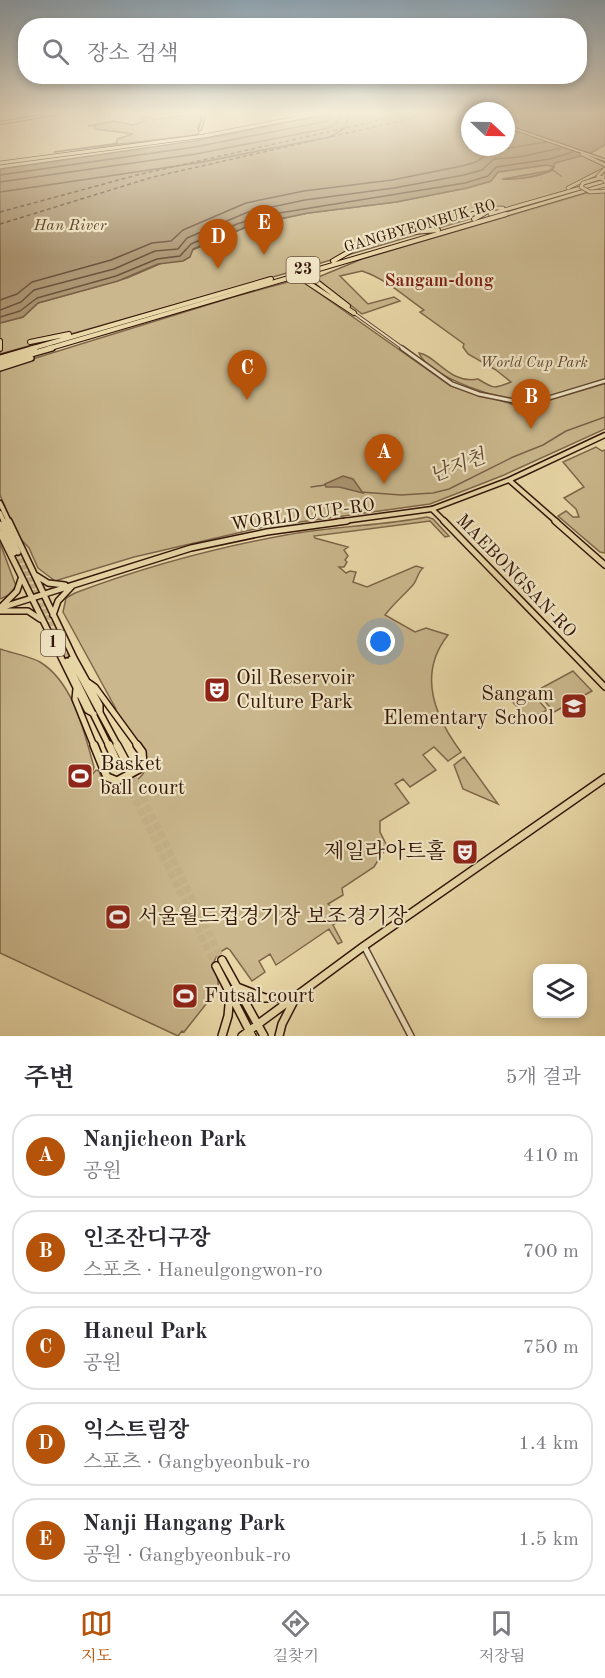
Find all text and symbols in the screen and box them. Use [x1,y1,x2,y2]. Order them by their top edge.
search box [18,18,587,84]
icon: search [39,35,72,68]
text: 장소 검색 [87,43,178,65]
north arrow [461,102,515,156]
street label: GANGBYEONBUK-RO [342,198,498,256]
pin: E [244,206,284,255]
water label: Han River [33,218,108,234]
pin: D [198,220,238,269]
road number: 23 [286,257,320,283]
district label: Sangam-dong [384,272,494,290]
pin: C [228,350,266,400]
park label: World Cup Park [480,356,588,371]
pin: B [512,380,550,429]
pin: A [364,434,404,484]
water label: 난지천 [426,444,490,487]
street label: WORLD CUP-RO [230,496,376,534]
street label: MAEBONGSAN-RO [453,511,579,641]
your location [366,627,395,656]
road number: 1 [41,630,65,656]
place label: Oil Reservoir Culture Park [236,668,355,713]
theatre icon: Oil Reservoir Culture Park [202,675,232,705]
place label: Sangam Elementary School [383,684,554,729]
school or university icon: Sangam Elementary School [559,691,589,721]
place label: Basket ball court [100,754,185,799]
sports icon: Basket ball court [65,761,95,791]
theatre icon: 제일라아트홀 [450,837,480,867]
place label: 제일라아트홀 [324,839,446,863]
sports icon: 서울월드컵경기장 보조경기장 [103,902,133,932]
place label: 서울월드컵경기장 보조경기장 [138,905,408,928]
map controls [533,964,587,1018]
button: layers [533,964,587,1018]
sports icon: Futsal court [170,981,200,1011]
place label: Futsal court [204,986,315,1007]
text: 주변 [24,1066,74,1092]
text: 5개 결과 [506,1068,581,1088]
text: Nanjicheon Park [83,1129,247,1151]
text: A [38,1146,53,1166]
text: 410 m [523,1146,579,1166]
text: 공원 [83,1162,122,1182]
text: 인조잔디구장 [83,1228,211,1250]
text: B [38,1242,53,1262]
text: 700 m [523,1242,579,1262]
text: 스포츠 · Haneulgongwon-ro [83,1261,323,1281]
text: Haneul Park [83,1321,207,1343]
text: C [39,1338,52,1358]
text: 750 m [523,1338,579,1358]
text: 공원 [83,1354,122,1374]
text: 익스트림장 [83,1420,189,1442]
text: D [38,1434,53,1454]
text: 1.4 km [518,1434,579,1454]
text: 스포츠 · Gangbyeonbuk-ro [83,1453,310,1473]
text: Nanji Hangang Park [83,1513,286,1535]
text: E [39,1530,52,1550]
text: 1.5 km [518,1530,579,1550]
text: 공원 · Gangbyeonbuk-ro [83,1546,291,1566]
tab: 지도 [80,1607,113,1667]
tab: 길찾기 [273,1607,319,1667]
tab: 저장됨 [479,1607,525,1667]

